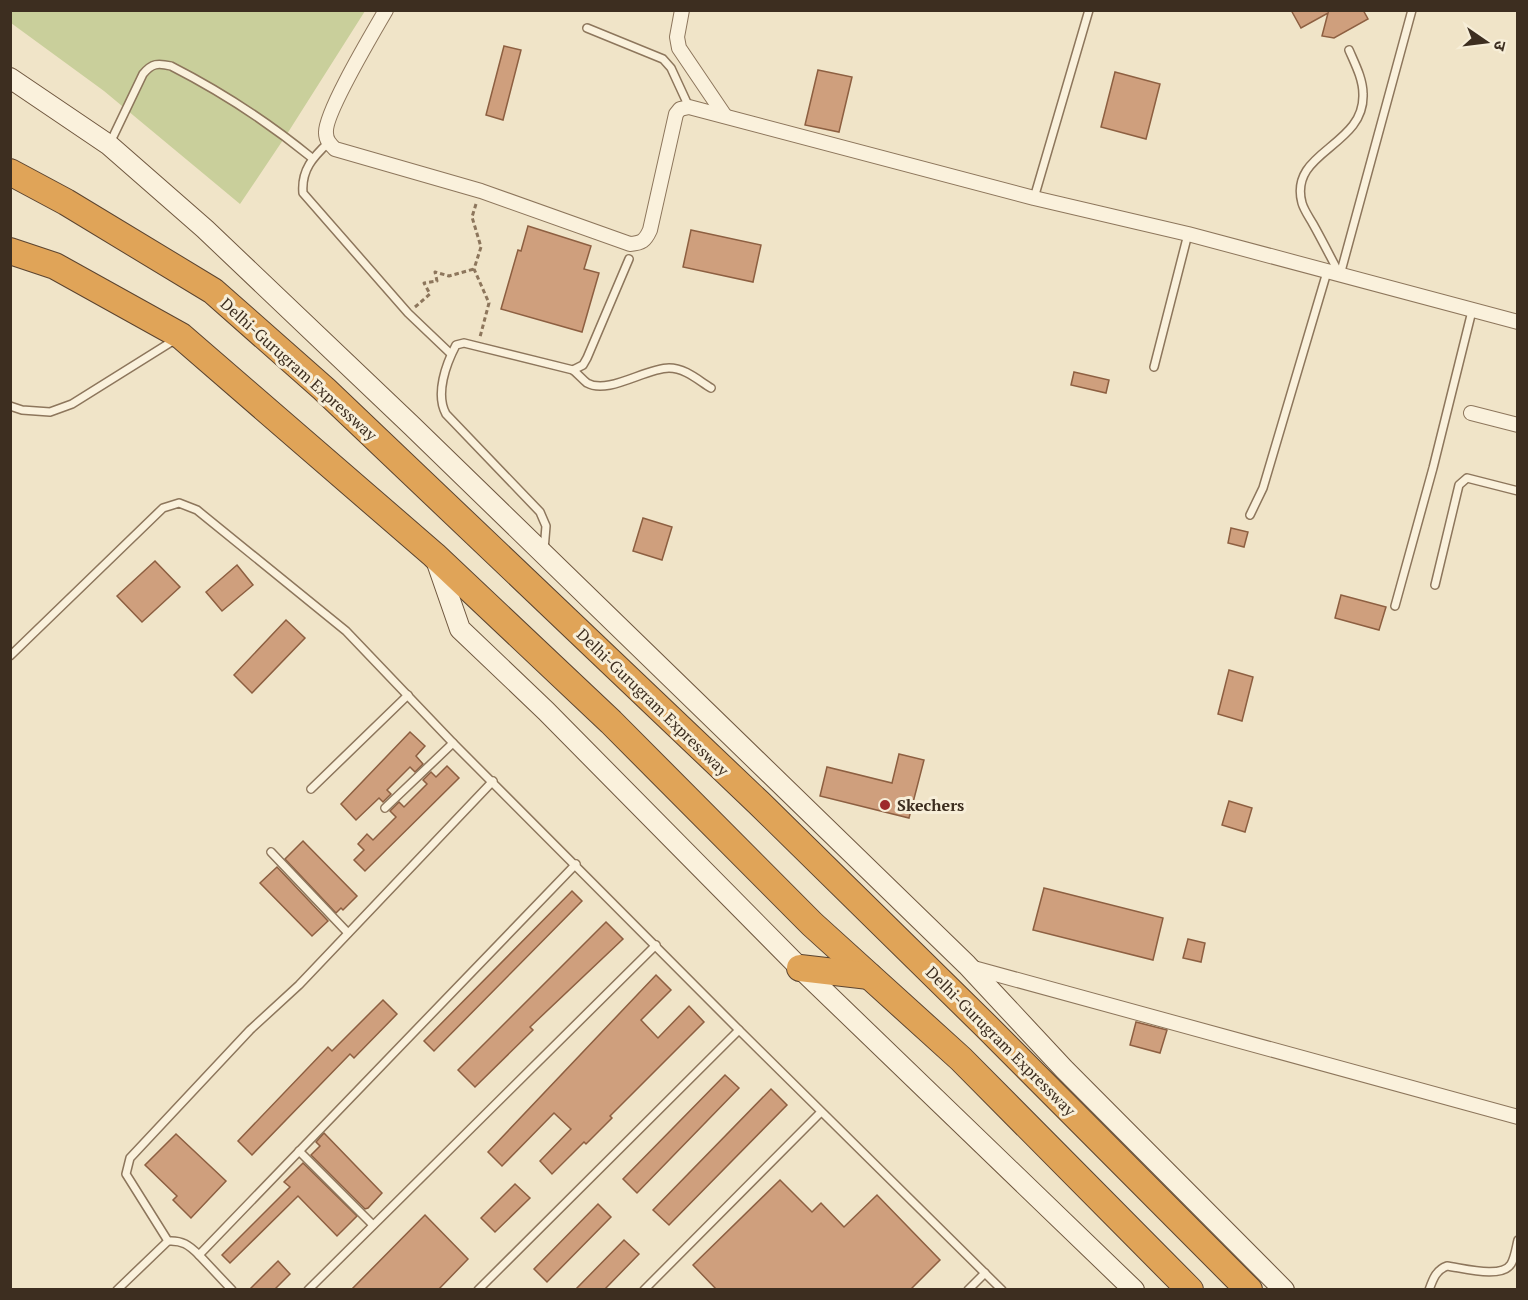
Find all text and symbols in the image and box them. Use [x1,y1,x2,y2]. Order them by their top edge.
north arrow [1456,12,1516,72]
text: उ [1489,38,1512,53]
street label: Delhi-Gurugram Expressway [216,293,383,446]
street label: Delhi-Gurugram Expressway [572,623,735,781]
place label: Skechers [897,794,964,816]
marker: Skechers [878,798,892,812]
street label: Delhi-Gurugram Expressway [921,961,1081,1121]

